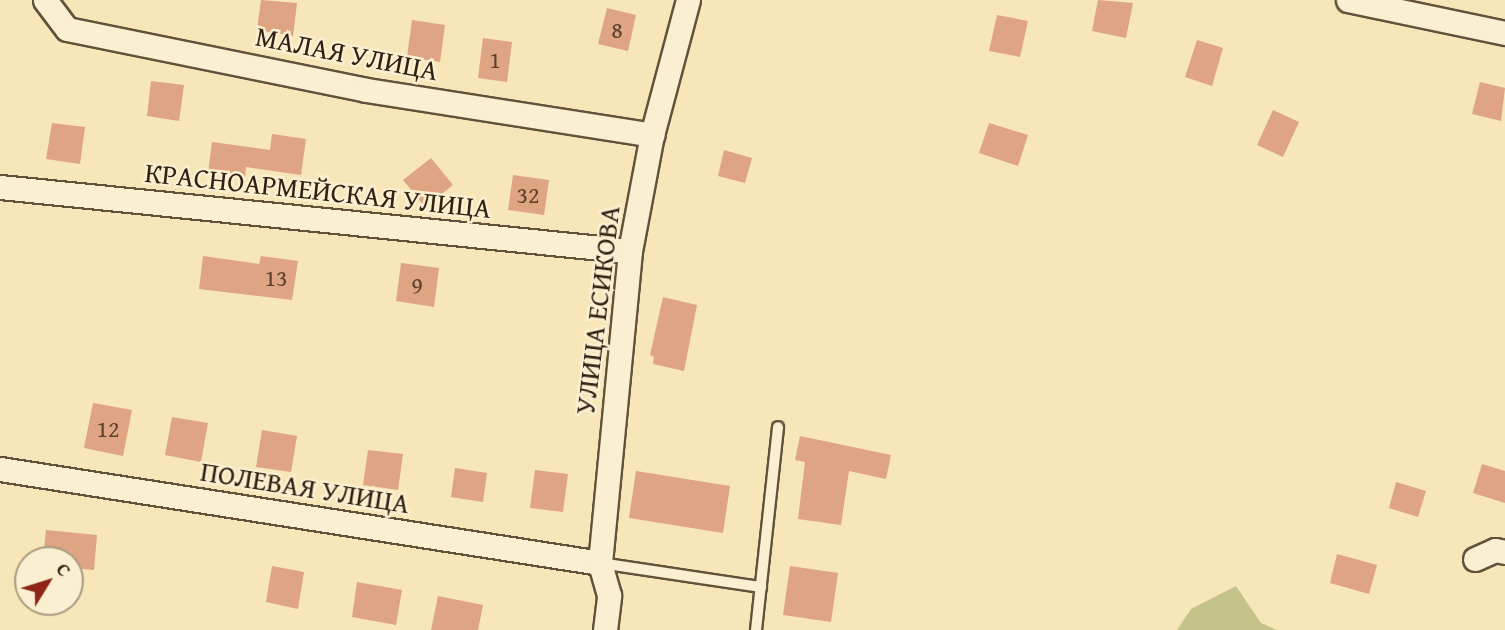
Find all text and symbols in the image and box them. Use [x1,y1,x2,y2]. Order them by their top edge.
house number: 8 [611,16,623,44]
street label: МАЛАЯ УЛИЦА [253,19,441,87]
house number: 1 [489,46,501,74]
street label: КРАСНОАРМЕЙСКАЯ УЛИЦА [143,155,493,225]
house number: 32 [516,181,540,209]
street label: УЛИЦА ЕСИКОВА [568,204,626,416]
house number: 13 [264,264,288,292]
house number: 9 [411,271,423,299]
house number: 12 [96,415,120,443]
street label: ПОЛЕВАЯ УЛИЦА [198,454,412,520]
north arrow [14,546,84,616]
text: С [50,556,78,582]

